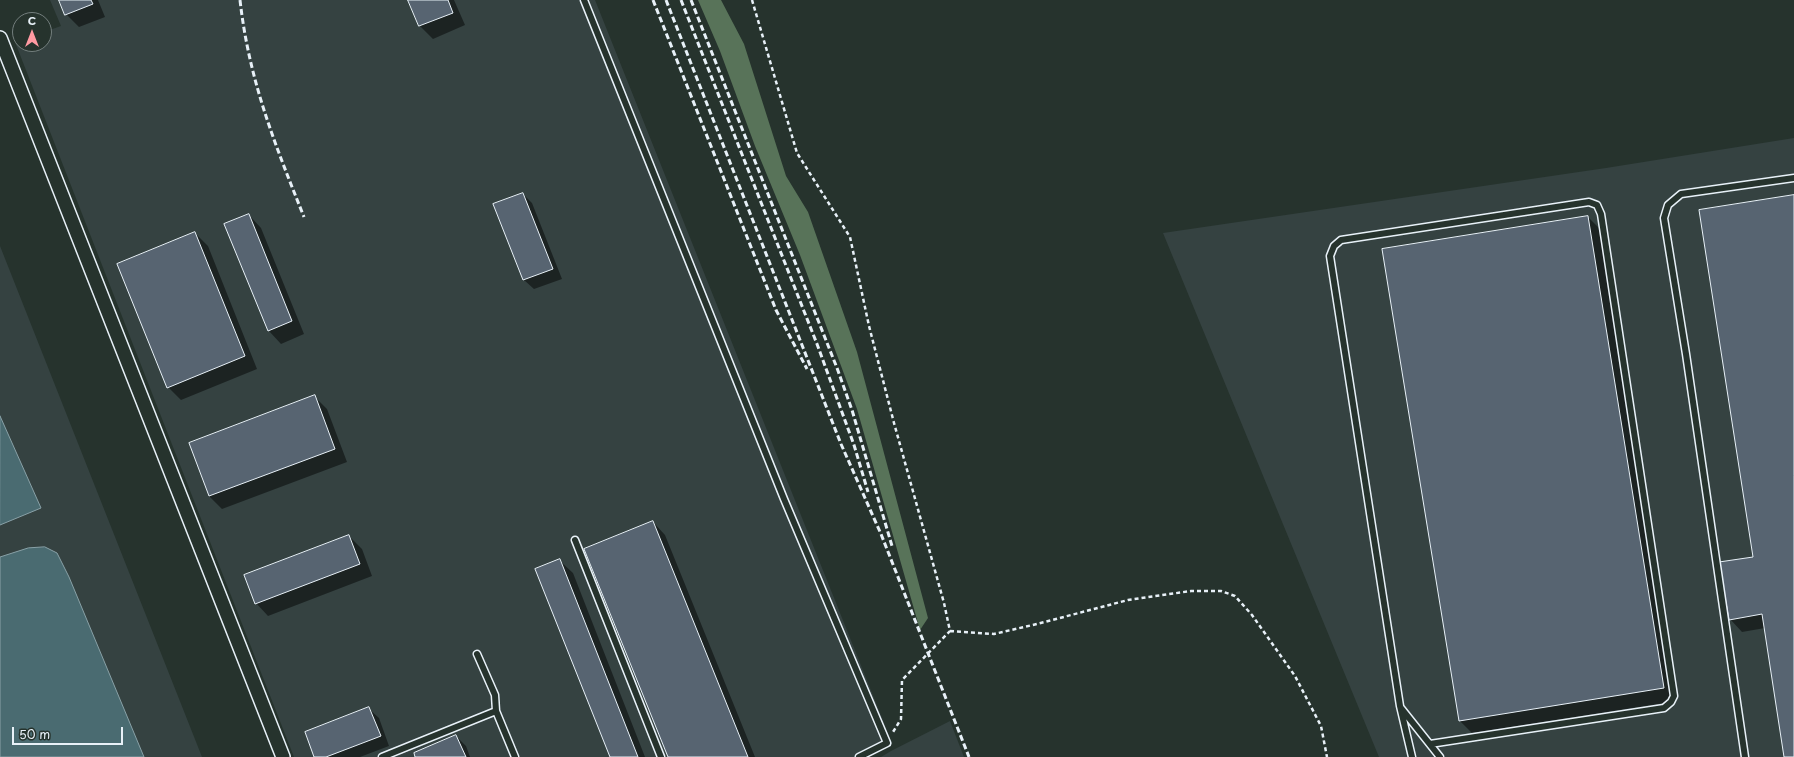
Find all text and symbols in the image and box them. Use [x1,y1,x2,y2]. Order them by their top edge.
north arrow [12,12,52,52]
text: С [28,12,36,29]
scale bar [14,719,125,745]
text: 50 m [19,725,50,743]

